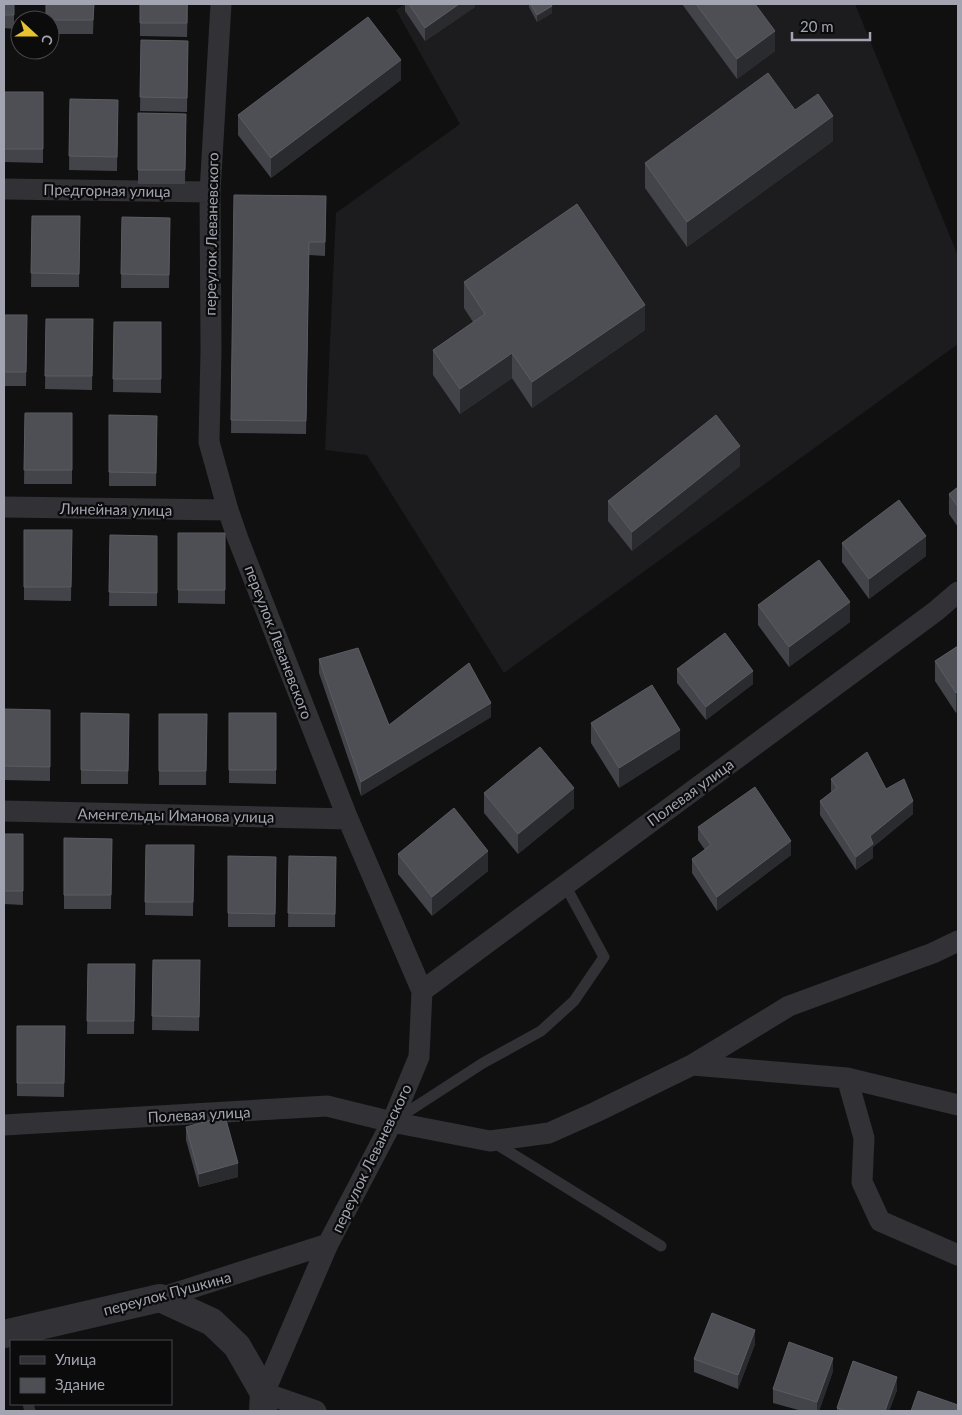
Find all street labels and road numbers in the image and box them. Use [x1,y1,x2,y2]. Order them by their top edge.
street label: переулок Леваневского [201,152,221,316]
street label: Предгорная улица [43,180,171,200]
street label: Линейная улица [59,499,172,519]
street label: переулок Леваневского [241,563,317,721]
street label: Полевая улица [643,754,737,830]
street label: Аменгельды Иманова улица [77,804,275,826]
street label: переулок Леваневского [327,1081,415,1235]
street label: Полевая улица [147,1102,251,1126]
street label: переулок Пушкина [101,1267,233,1319]

